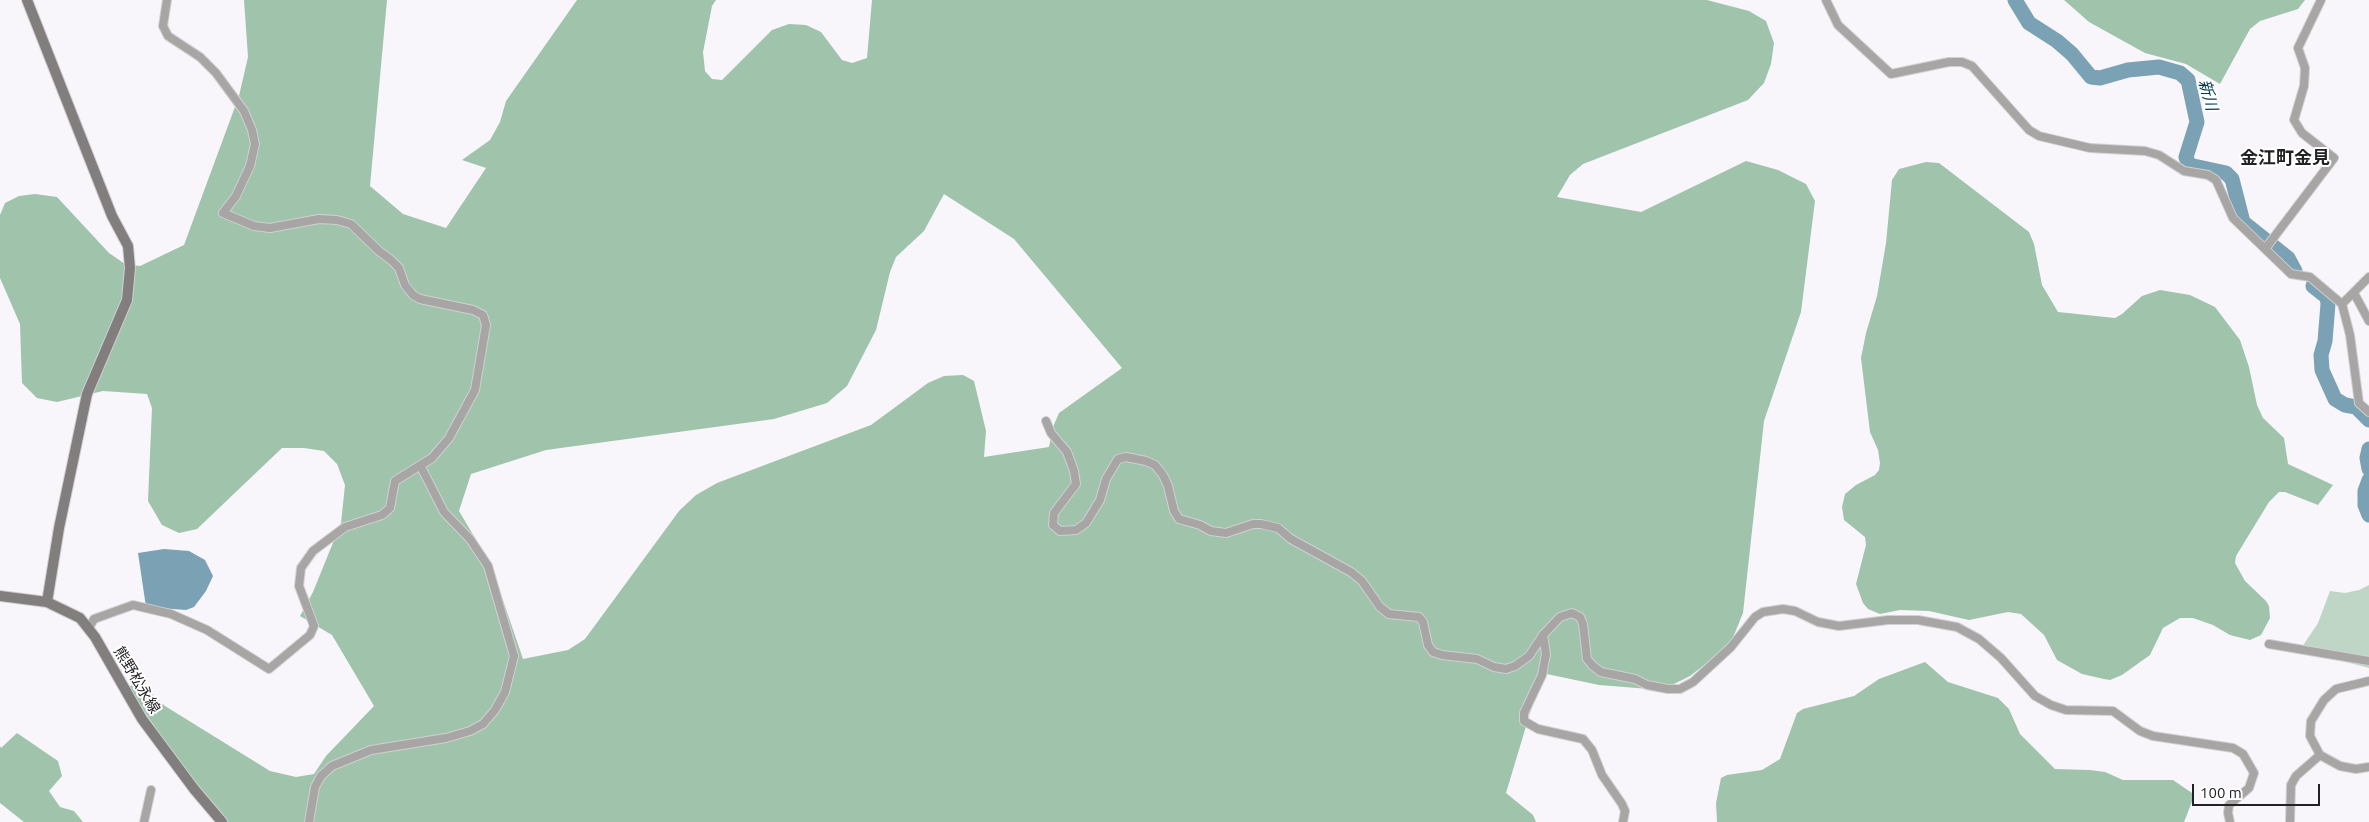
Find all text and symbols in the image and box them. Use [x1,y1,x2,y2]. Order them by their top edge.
water label: 新川 [2195,77,2221,113]
district label: 金江町金見 [2240,147,2330,169]
street label: 熊野松永線 [110,643,164,717]
scale bar [2194,774,2322,806]
text: 100 m [2200,784,2242,801]

